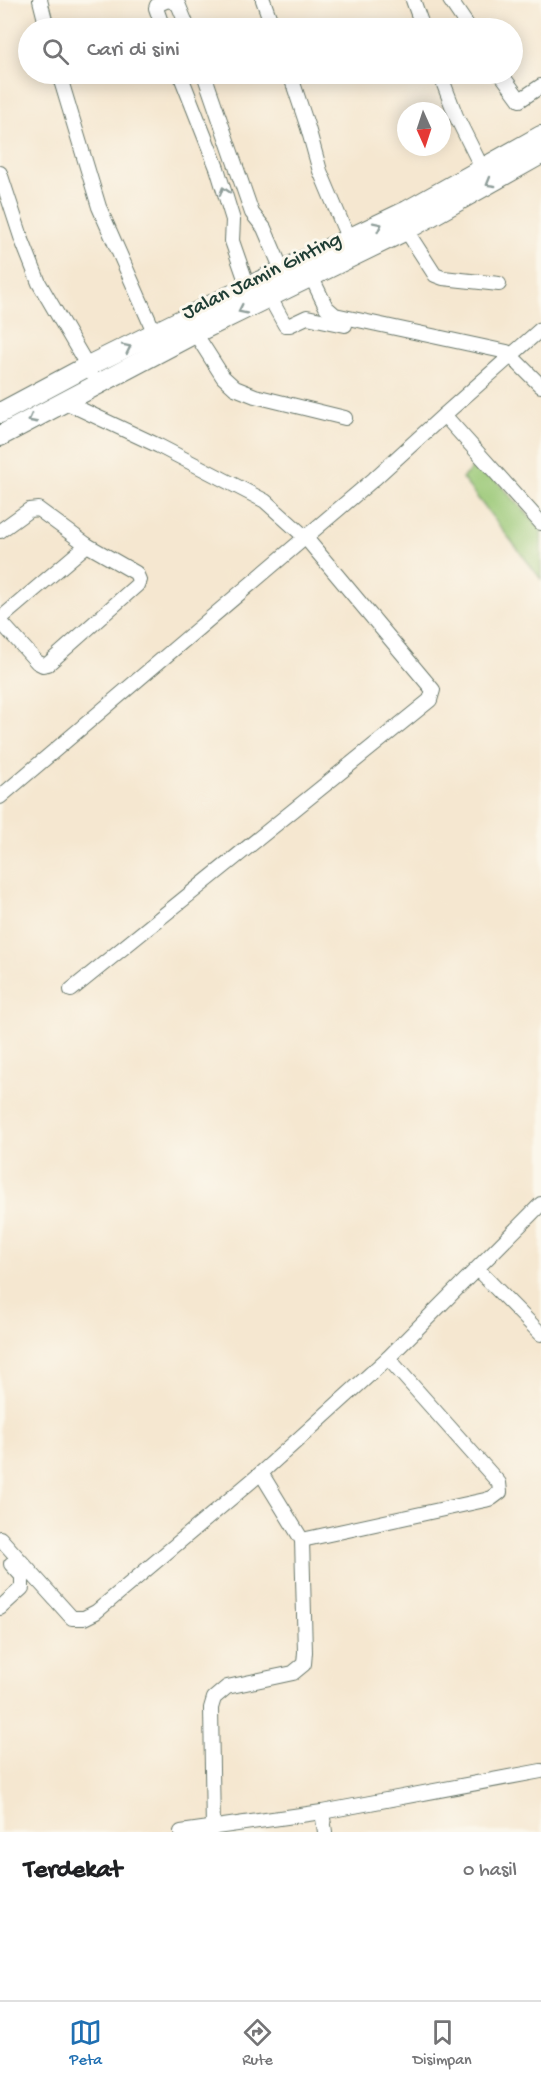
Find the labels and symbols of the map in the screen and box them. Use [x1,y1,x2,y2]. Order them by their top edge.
north arrow [397,102,451,156]
one-way arrow [486,175,496,187]
one-way arrow [218,186,231,197]
one-way arrow [371,221,382,233]
street label: Jalan Jamin Ginting [179,228,346,327]
one-way arrow [237,302,248,314]
one-way arrow [120,343,131,355]
one-way arrow [28,412,38,423]

